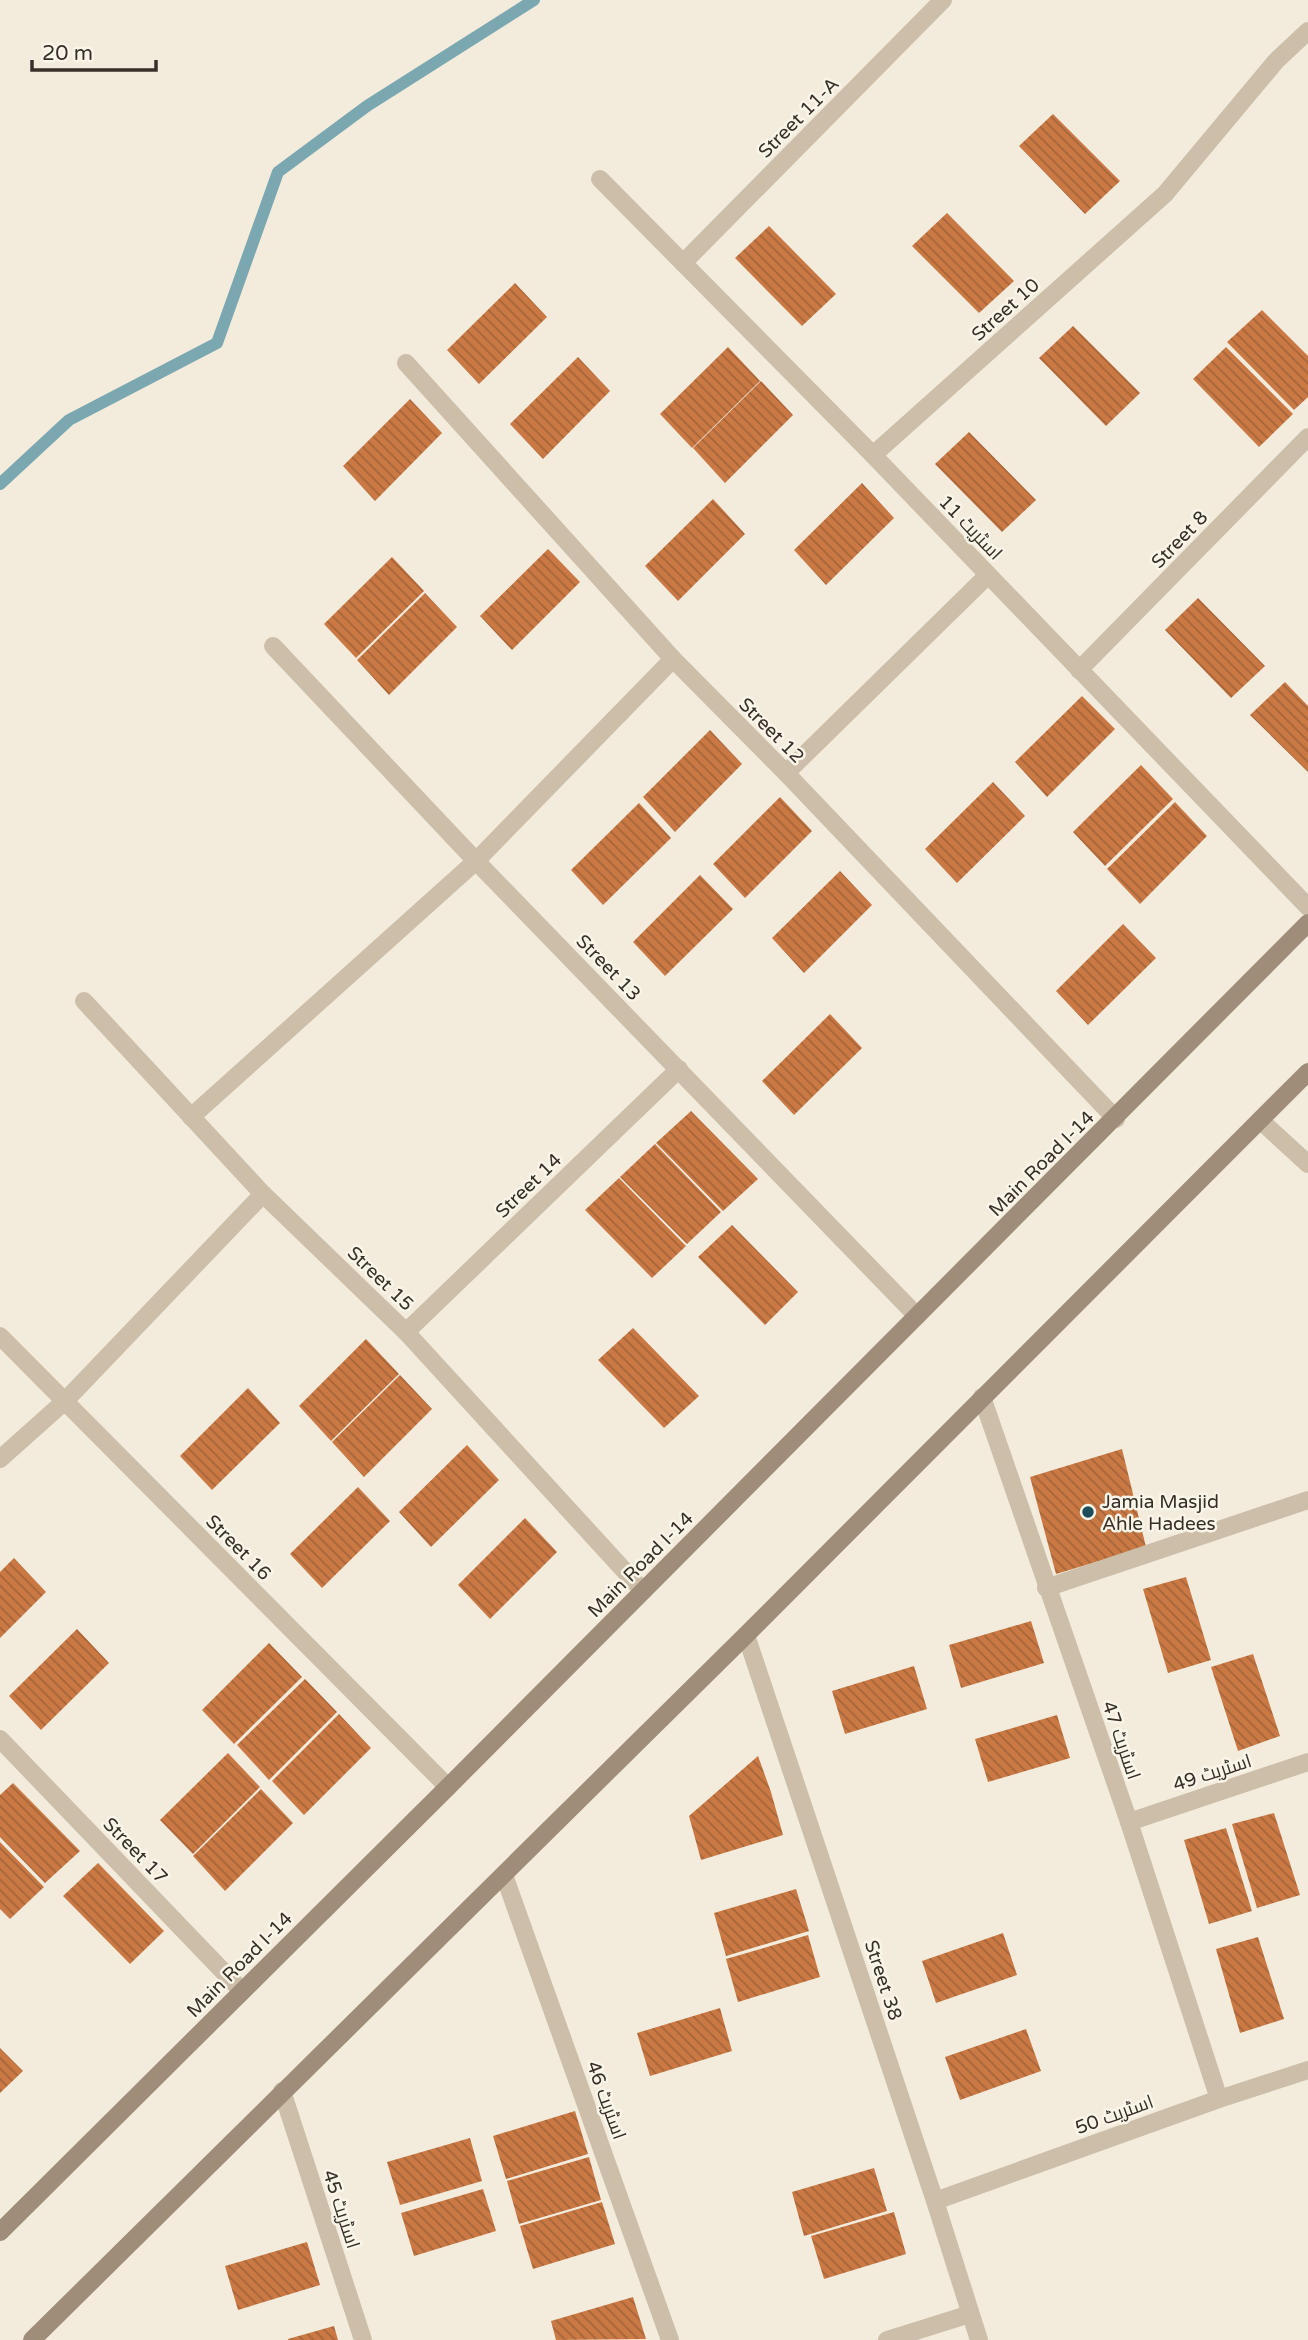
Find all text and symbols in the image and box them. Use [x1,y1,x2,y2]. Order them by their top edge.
scale bar [32,28,156,72]
text: 20 m [42,41,93,66]
street label: Street 11-A [754,73,844,163]
street label: Street 10 [967,274,1044,346]
street label: اسٹریٹ 11 [934,491,1007,565]
street label: Street 8 [1147,506,1212,573]
street label: Street 12 [734,694,808,768]
street label: Street 13 [572,930,645,1005]
street label: Main Road I-14 [984,1106,1099,1221]
street label: Street 14 [491,1149,566,1222]
street label: Street 15 [343,1242,418,1315]
place label: Jamia Masjid Ahle Hadees [1102,1491,1219,1535]
marker: Jamia Masjid Ahle Hadees [1080,1504,1096,1520]
street label: Main Road I-14 [583,1507,698,1622]
street label: Street 16 [201,1511,276,1585]
street label: اسٹریٹ 47 [1097,1698,1145,1782]
street label: اسٹریٹ 49 [1170,1750,1254,1796]
street label: Street 17 [99,1813,172,1888]
street label: Main Road I-14 [182,1907,297,2022]
street label: Street 38 [860,1937,906,2023]
street label: اسٹریٹ 46 [582,2058,630,2142]
street label: اسٹریٹ 50 [1072,2091,1156,2139]
street label: اسٹریٹ 45 [318,2167,364,2251]

